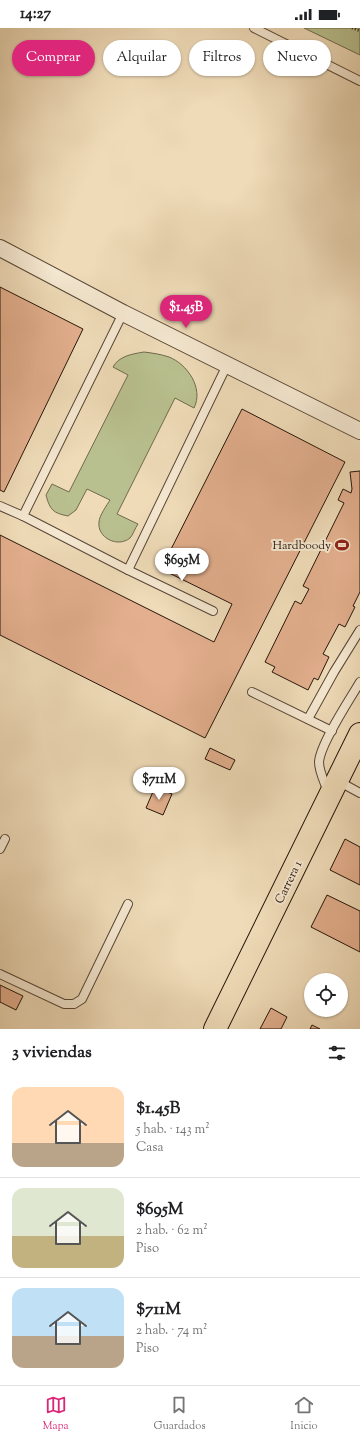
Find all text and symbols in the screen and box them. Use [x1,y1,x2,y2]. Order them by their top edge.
text: 14:27 [20,4,51,25]
chip: Comprar [12,40,95,76]
chip: Alquilar [103,40,181,76]
chip: Filtros [189,40,255,76]
chip: Nuevo [263,40,331,76]
pin: $1.45B [153,295,219,329]
text: $1.45B [169,299,203,317]
place label: Hardboody [272,537,331,555]
sports icon: Hardboody [334,537,350,553]
pin: $695M [154,548,210,582]
text: $695M [164,552,200,570]
pin: $711M [131,767,187,801]
text: $711M [142,771,176,789]
street label: Carrera 1 [271,858,307,907]
map controls [304,973,348,1017]
button: locate [304,973,348,1017]
text: 3 viviendas [12,1041,92,1065]
icon: filters [326,1042,348,1064]
text: $1.45B [136,1097,180,1121]
icon: home [44,1103,92,1151]
text: 5 hab. · 143 m² [136,1121,210,1139]
text: Casa [136,1139,163,1157]
text: $695M [136,1198,183,1222]
icon: home [44,1204,92,1252]
text: 2 hab. · 62 m² [136,1222,208,1240]
text: Piso [136,1240,159,1258]
text: $711M [136,1298,181,1322]
icon: home [44,1304,92,1352]
text: 2 hab. · 74 m² [136,1322,207,1340]
text: Piso [136,1340,159,1358]
tab: Mapa [42,1394,69,1434]
tab: Guardados [154,1394,205,1434]
tab: Inicio [290,1394,318,1434]

